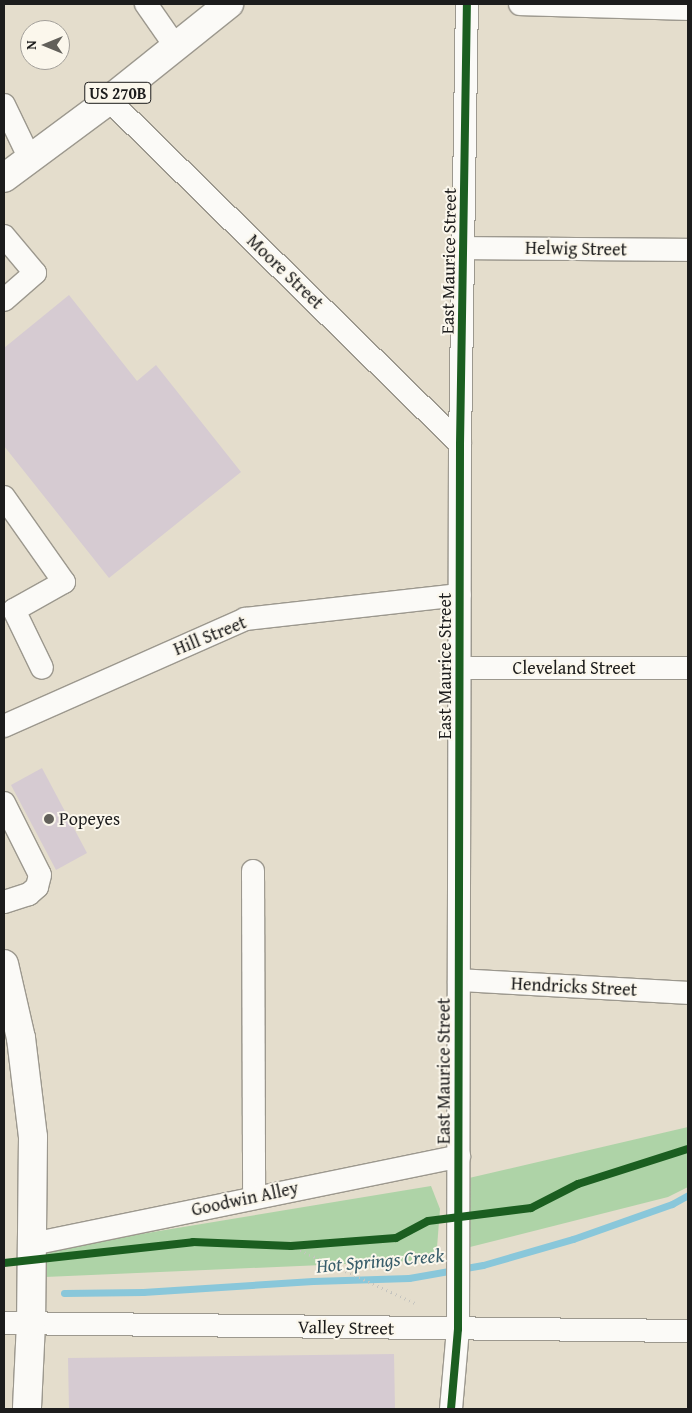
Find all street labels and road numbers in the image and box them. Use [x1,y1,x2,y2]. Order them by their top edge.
road number: US 270B [84,80,152,106]
street label: East Maurice Street [437,188,461,334]
street label: Moore Street [242,230,328,314]
street label: Helwig Street [525,237,627,261]
street label: East Maurice Street [434,593,456,739]
street label: Hill Street [170,612,250,660]
street label: Cleveland Street [512,657,636,679]
street label: Hendricks Street [510,973,638,1001]
street label: East Maurice Street [433,998,455,1144]
street label: Goodwin Alley [189,1177,301,1221]
street label: Valley Street [298,1316,394,1340]

